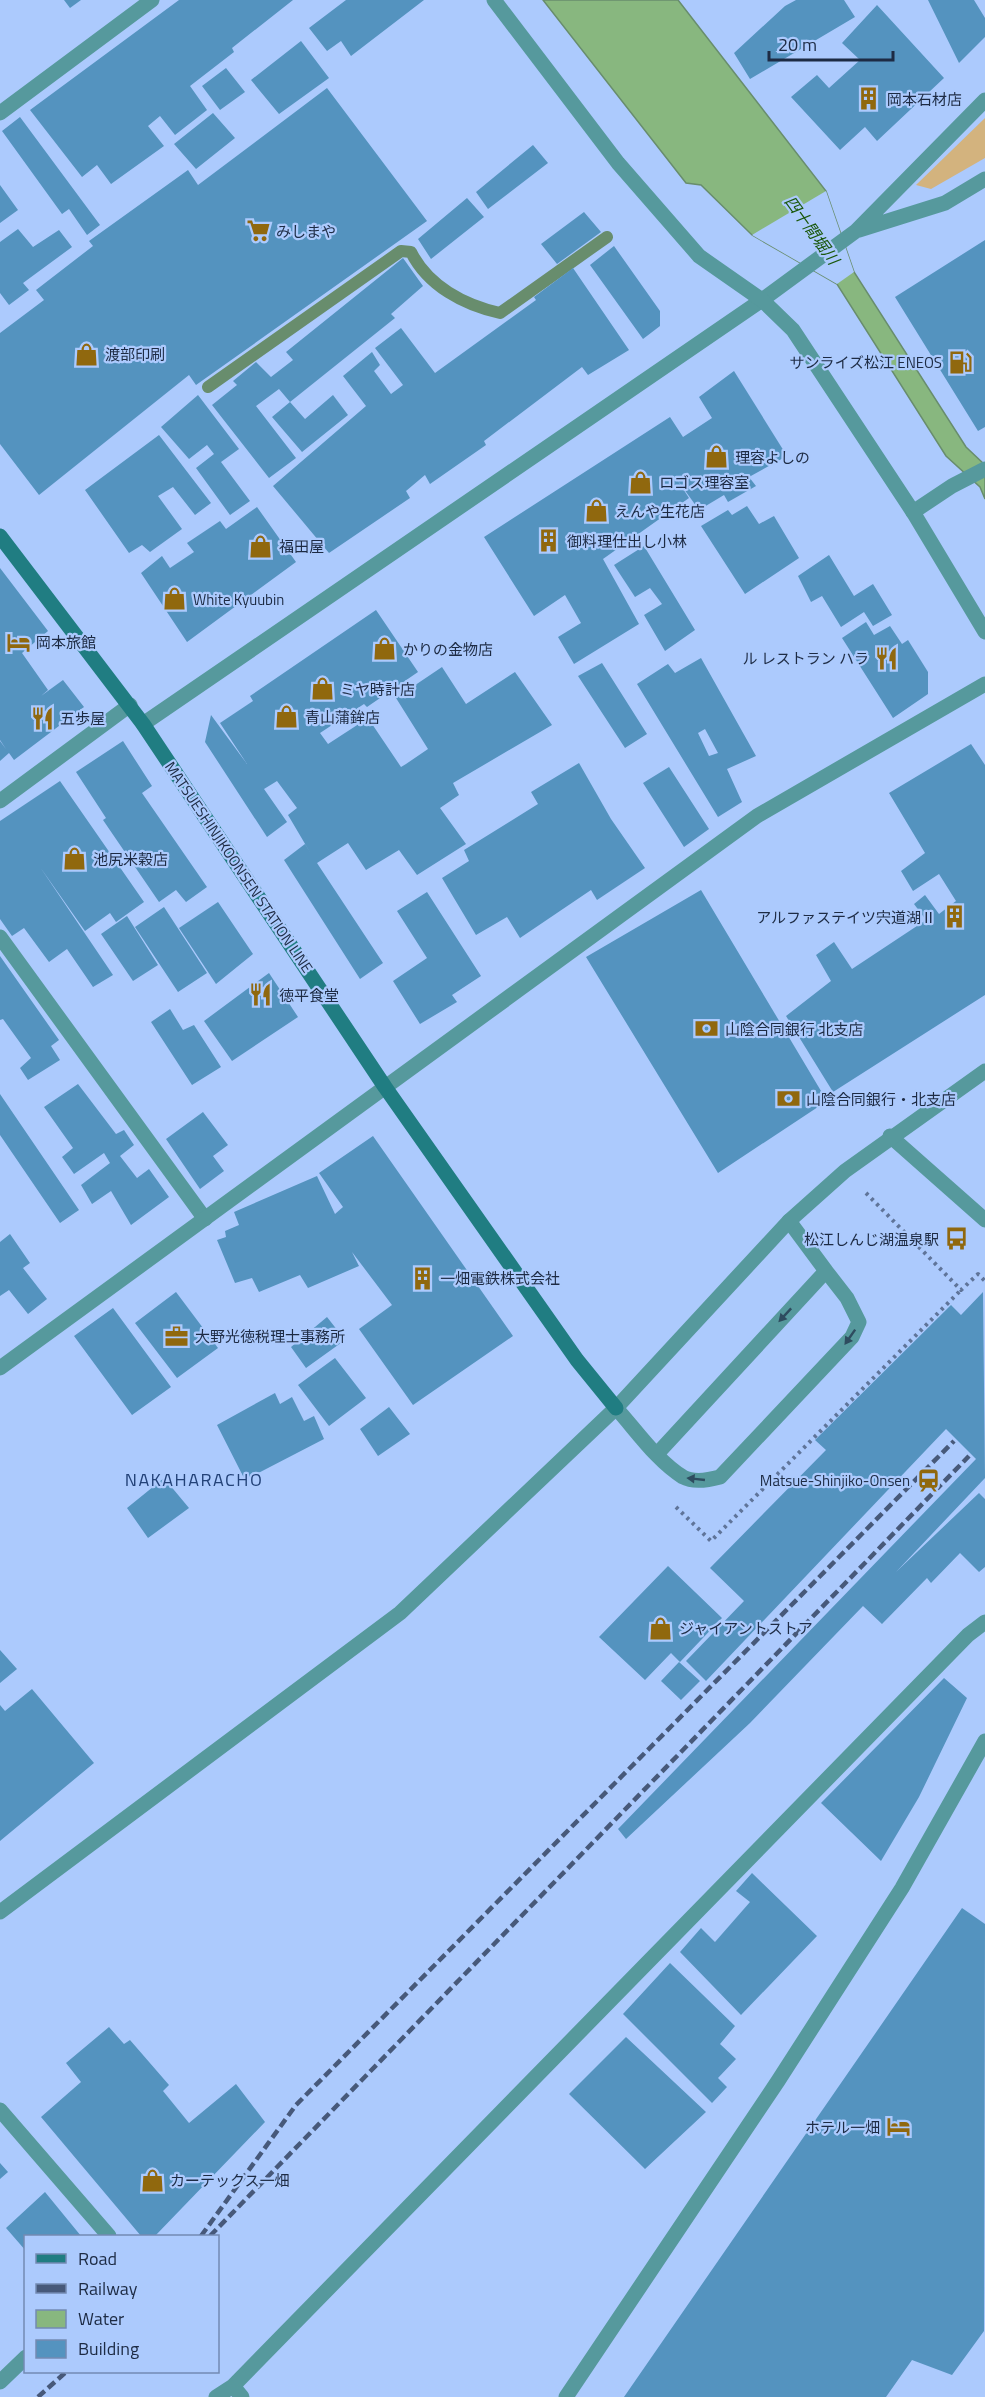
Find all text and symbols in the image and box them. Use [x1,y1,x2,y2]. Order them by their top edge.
scale bar [769,24,894,62]
text: 20 m [778,31,817,58]
building icon: 岡本石材店 [856,86,882,112]
place label: 岡本石材店 [887,88,962,111]
water label: 四十間堀川 [779,191,846,271]
supermarket icon: みしまや [245,218,271,244]
place label: みしまや [276,220,336,243]
shop icon: 渡部印刷 [74,341,100,367]
place label: 渡部印刷 [105,343,165,366]
fuel station icon: サンライズ松江 ENEOS [947,349,973,375]
place label: サンライズ松江 ENEOS [790,351,942,374]
shop icon: 理容よしの [704,444,730,470]
place label: 理容よしの [735,446,810,469]
shop icon: ロゴス理容室 [628,469,654,495]
place label: ロゴス理容室 [659,471,749,494]
shop icon: えんや生花店 [584,498,610,524]
place label: えんや生花店 [615,500,705,523]
building icon: 御料理仕出し小林 [536,528,562,554]
place label: 御料理仕出し小林 [567,530,687,553]
shop icon: 福田屋 [248,533,274,559]
place label: 福田屋 [279,535,324,558]
shop icon: White Kyuubin [162,586,188,612]
place label: White Kyuubin [193,588,284,611]
hotel icon: 岡本旅館 [5,629,31,655]
place label: 岡本旅館 [36,631,96,654]
shop icon: かりの金物店 [372,636,398,662]
place label: かりの金物店 [403,638,493,661]
restaurant icon: ル レストラン ハラ [874,645,900,671]
place label: ル レストラン ハラ [742,647,869,670]
shop icon: ミヤ時計店 [309,676,335,702]
place label: ミヤ時計店 [340,678,415,701]
shop icon: 青山蒲鉾店 [274,704,300,730]
restaurant icon: 五歩屋 [29,705,55,731]
place label: 青山蒲鉾店 [305,706,380,729]
place label: 五歩屋 [60,707,105,730]
street label: MATSUESHINJIKOONSEN STATION LINE [159,757,319,977]
shop icon: 池尻米穀店 [62,846,88,872]
place label: 池尻米穀店 [93,848,168,871]
building icon: アルファステイツ宍道湖Ⅱ [941,904,967,930]
place label: アルファステイツ宍道湖Ⅱ [756,906,936,929]
restaurant icon: 徳平食堂 [248,982,274,1008]
place label: 徳平食堂 [279,984,339,1007]
bank icon: 山陰合同銀行 北支店 [694,1016,720,1042]
place label: 山陰合同銀行 北支店 [725,1018,863,1041]
bank icon: 山陰合同銀行・北支店 [775,1086,801,1112]
place label: 山陰合同銀行・北支店 [806,1088,956,1111]
bus stop icon: 松江しんじ湖温泉駅 [944,1226,970,1252]
place label: 松江しんじ湖温泉駅 [804,1228,939,1251]
building icon: 一畑電鉄株式会社 [409,1265,435,1291]
place label: 一畑電鉄株式会社 [440,1267,560,1290]
one-way arrow [779,1307,792,1322]
office icon: 大野光徳税理士事務所 [164,1323,190,1349]
place label: 大野光徳税理士事務所 [195,1325,345,1348]
one-way arrow [844,1329,856,1345]
district label: NAKAHARACHO [125,1466,263,1493]
station icon: Matsue-Shinjiko-Onsen [915,1467,941,1493]
place label: Matsue-Shinjiko-Onsen [760,1469,910,1492]
one-way arrow [686,1474,705,1484]
shop icon: ジャイアントストア [648,1615,674,1641]
place label: ジャイアントストア [679,1617,813,1640]
hotel icon: ホテル一畑 [885,2114,911,2140]
place label: ホテル一畑 [805,2116,880,2139]
shop icon: カーテックス一畑 [139,2167,165,2193]
place label: カーテックス一畑 [170,2169,290,2192]
legend [24,2235,219,2373]
text: Road [78,2245,117,2272]
text: Railway [78,2275,138,2302]
text: Water [78,2305,124,2332]
text: Building [78,2335,139,2362]

